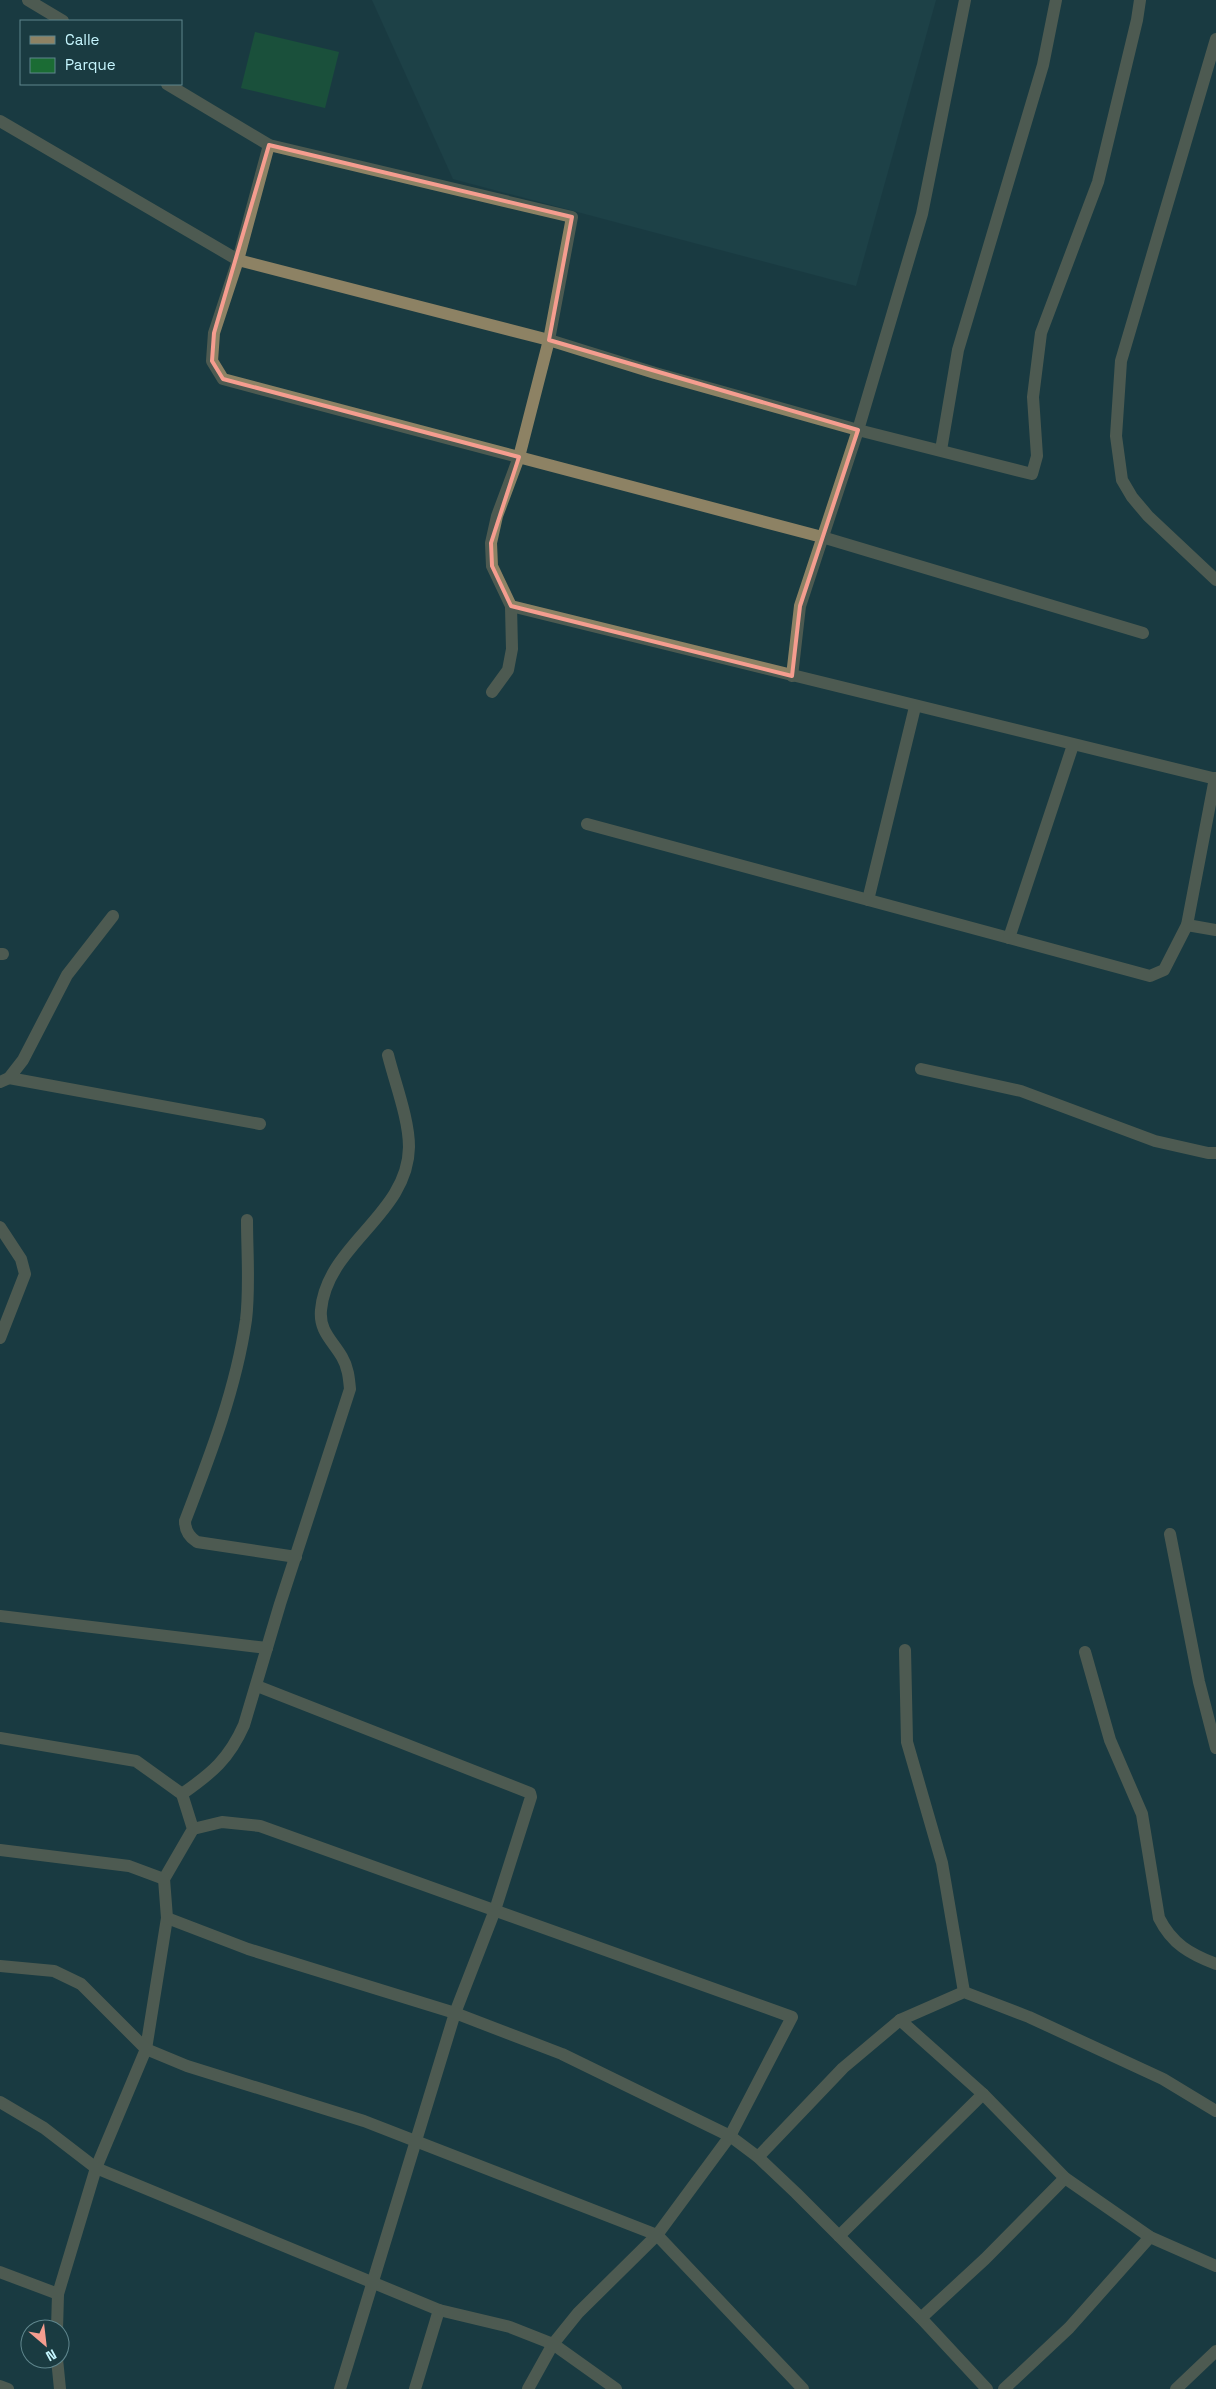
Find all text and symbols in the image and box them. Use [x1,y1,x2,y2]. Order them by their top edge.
legend [20,20,182,85]
text: Calle [65,30,100,49]
text: Parque [65,55,116,74]
north arrow [20,2319,70,2369]
text: N [43,2345,59,2366]

